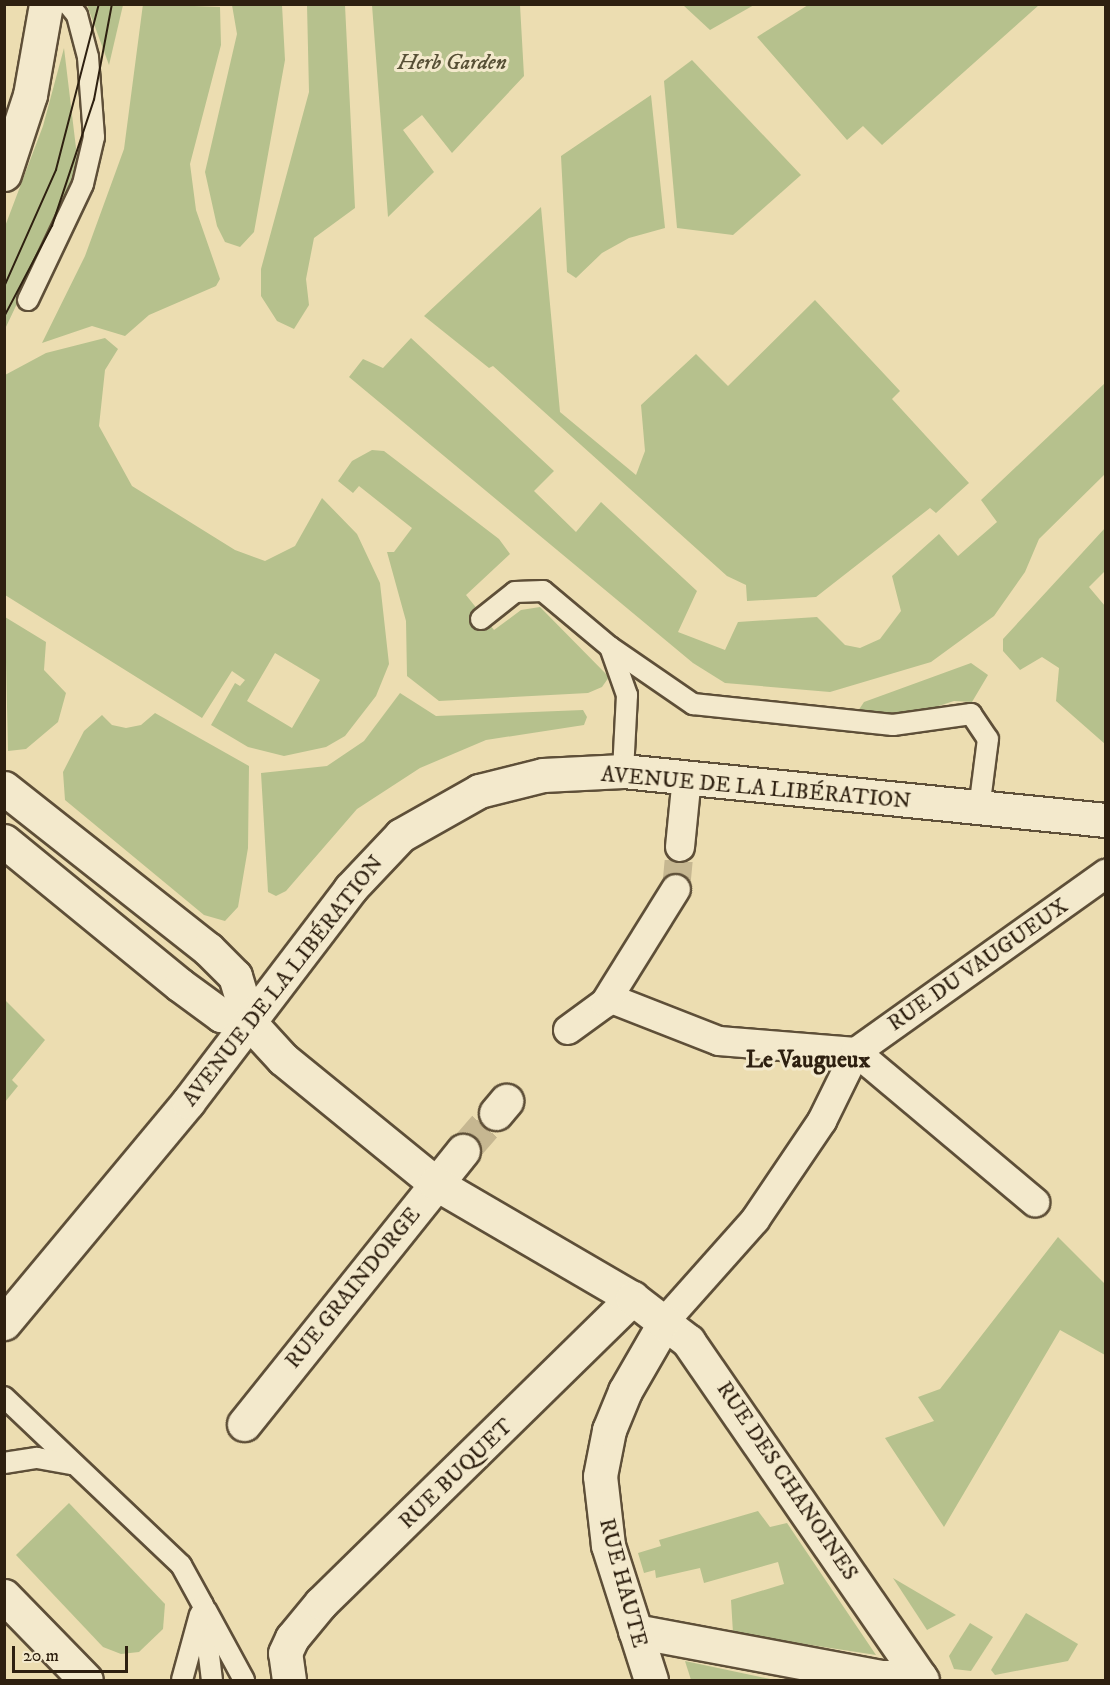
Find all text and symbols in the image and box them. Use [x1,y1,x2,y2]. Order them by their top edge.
park label: Herb Garden [397,50,507,76]
street label: AVENUE DE LA LIBÉRATION [600,761,912,815]
street label: AVENUE DE LA LIBÉRATION [177,850,389,1112]
street label: RUE DU VAUGUEUX [883,893,1073,1037]
district label: Le Vaugueux [746,1047,870,1075]
street label: RUE GRAINDORGE [280,1202,426,1374]
street label: RUE DES CHANOINES [711,1377,863,1585]
street label: RUE BUQUET [394,1413,518,1535]
street label: RUE HAUTE [593,1515,653,1651]
scale bar [15,1634,130,1672]
text: 20 m [23,1645,59,1667]

